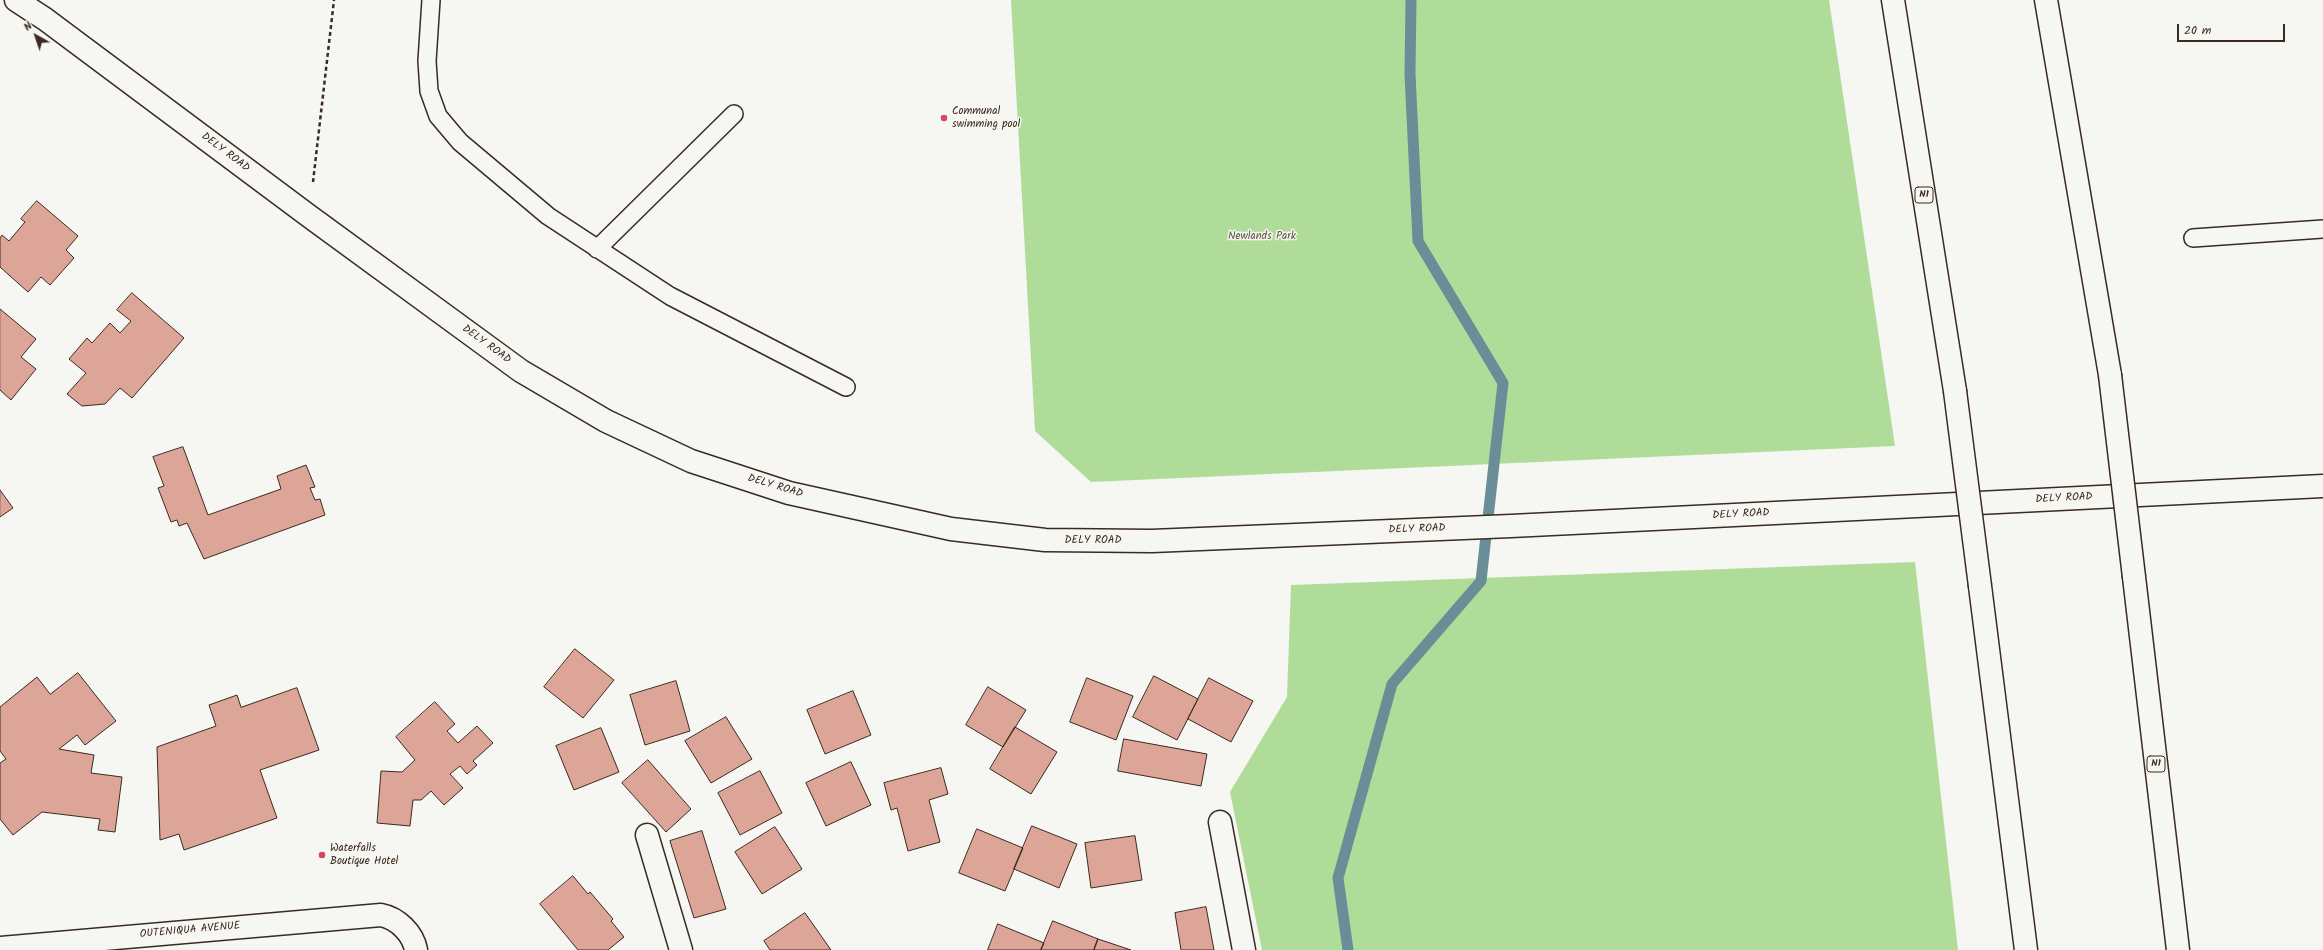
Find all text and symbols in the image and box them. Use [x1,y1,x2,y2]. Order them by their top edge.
north arrow [16,16,56,56]
scale bar [2179,16,2287,42]
text: N [20,18,37,36]
text: 20 m [2184,21,2211,40]
place label: Communal swimming pool [952,105,1020,131]
marker: Communal swimming pool [939,113,949,123]
street label: DELY ROAD [198,131,252,175]
road number: N1 [1915,187,1933,203]
park label: Newlands Park [1228,230,1296,244]
street label: DELY ROAD [459,323,513,367]
street label: DELY ROAD [746,472,804,502]
street label: DELY ROAD [2035,491,2093,507]
street label: DELY ROAD [1712,507,1770,523]
street label: DELY ROAD [1388,522,1446,538]
street label: DELY ROAD [1064,534,1122,548]
road number: N1 [2147,756,2165,772]
place label: Waterfalls Boutique Hotel [330,842,398,868]
marker: Waterfalls Boutique Hotel [317,850,327,860]
street label: OUTENIQUA AVENUE [139,920,241,942]

